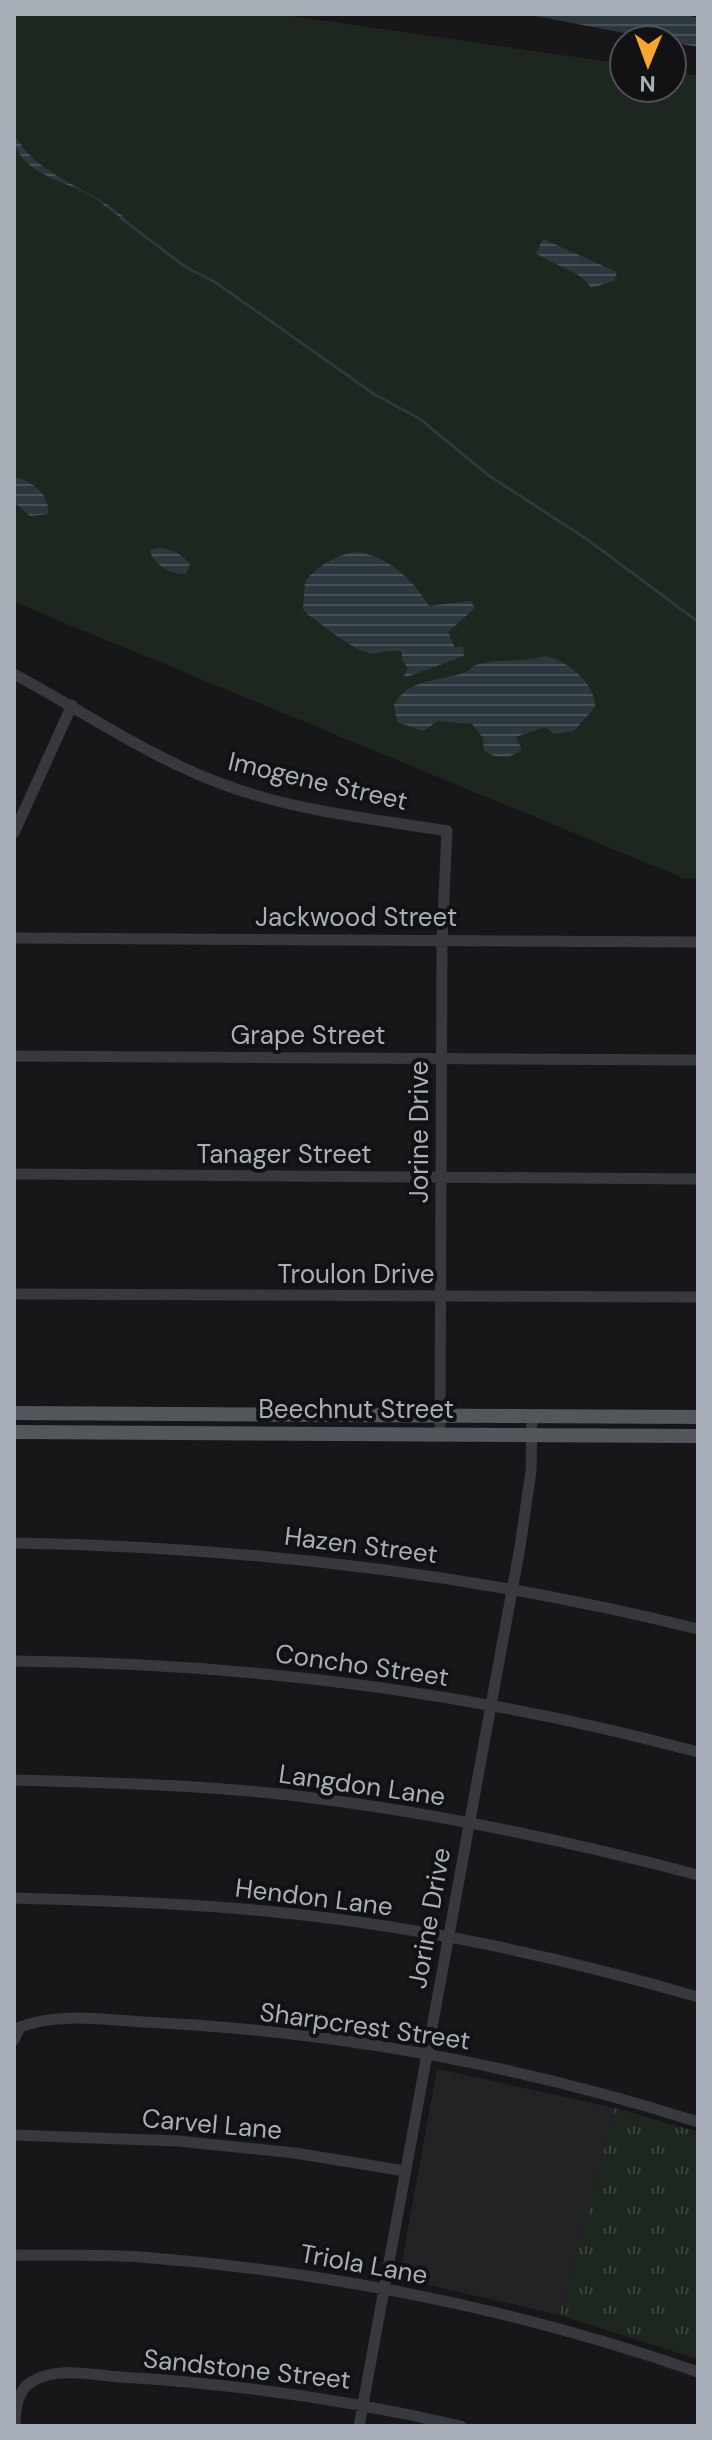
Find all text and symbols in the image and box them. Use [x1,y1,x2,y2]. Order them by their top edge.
north arrow [608,24,688,104]
text: N [639,69,656,98]
street label: Imogene Street [225,744,411,818]
street label: Jackwood Street [255,900,457,934]
street label: Grape Street [230,1018,386,1052]
street label: Jorine Drive [402,1061,436,1203]
street label: Tanager Street [197,1137,371,1171]
street label: Troulon Drive [277,1257,435,1291]
street label: Beechnut Street [258,1392,454,1426]
street label: Hazen Street [282,1519,440,1571]
street label: Concho Street [273,1636,451,1694]
street label: Langdon Lane [277,1756,447,1814]
street label: Jorine Drive [400,1845,458,1991]
street label: Hendon Lane [233,1870,395,1924]
street label: Sharpcrest Street [258,1994,472,2058]
street label: Carvel Lane [141,2101,283,2147]
street label: Triola Lane [298,2236,430,2292]
street label: Sandstone Street [142,2341,352,2397]

